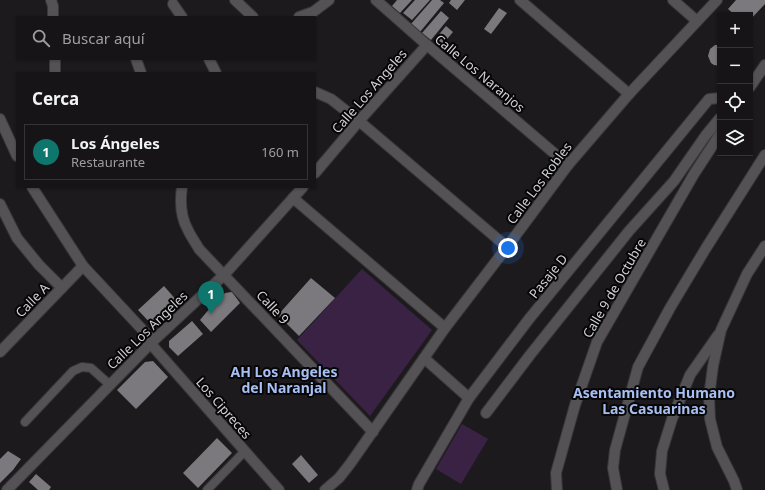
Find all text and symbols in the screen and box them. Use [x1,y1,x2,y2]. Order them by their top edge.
map controls [717,12,753,156]
button: + [717,12,753,48]
search box [16,16,316,60]
icon: search [30,27,52,49]
text: Buscar aquí [62,28,145,48]
street label: Calle Los Naranjos [431,30,529,116]
street label: Calle Los Angeles [328,45,410,137]
button: − [717,48,753,84]
button: locate [717,84,753,120]
text: Cerca [32,87,79,110]
button: layers [717,120,753,156]
text: Los Ángeles [71,133,160,153]
street label: Calle Los Robles [502,138,576,228]
text: 1 [42,143,50,161]
text: 160 m [261,143,299,161]
text: Restaurante [71,153,145,171]
street label: Calle 9 de Octubre [578,235,650,341]
your location [498,238,518,258]
street label: Pasaje D [525,250,571,302]
street label: Calle A [11,278,53,321]
pin: 1 [198,281,224,314]
street label: Calle 9 [253,286,293,328]
street label: Calle Los Angeles [103,287,191,373]
district label: AH Los Angeles del Naranjal [231,362,337,397]
street label: Los Cipreces [192,373,256,443]
district label: Asentamiento Humano Las Casuarinas [573,383,735,418]

